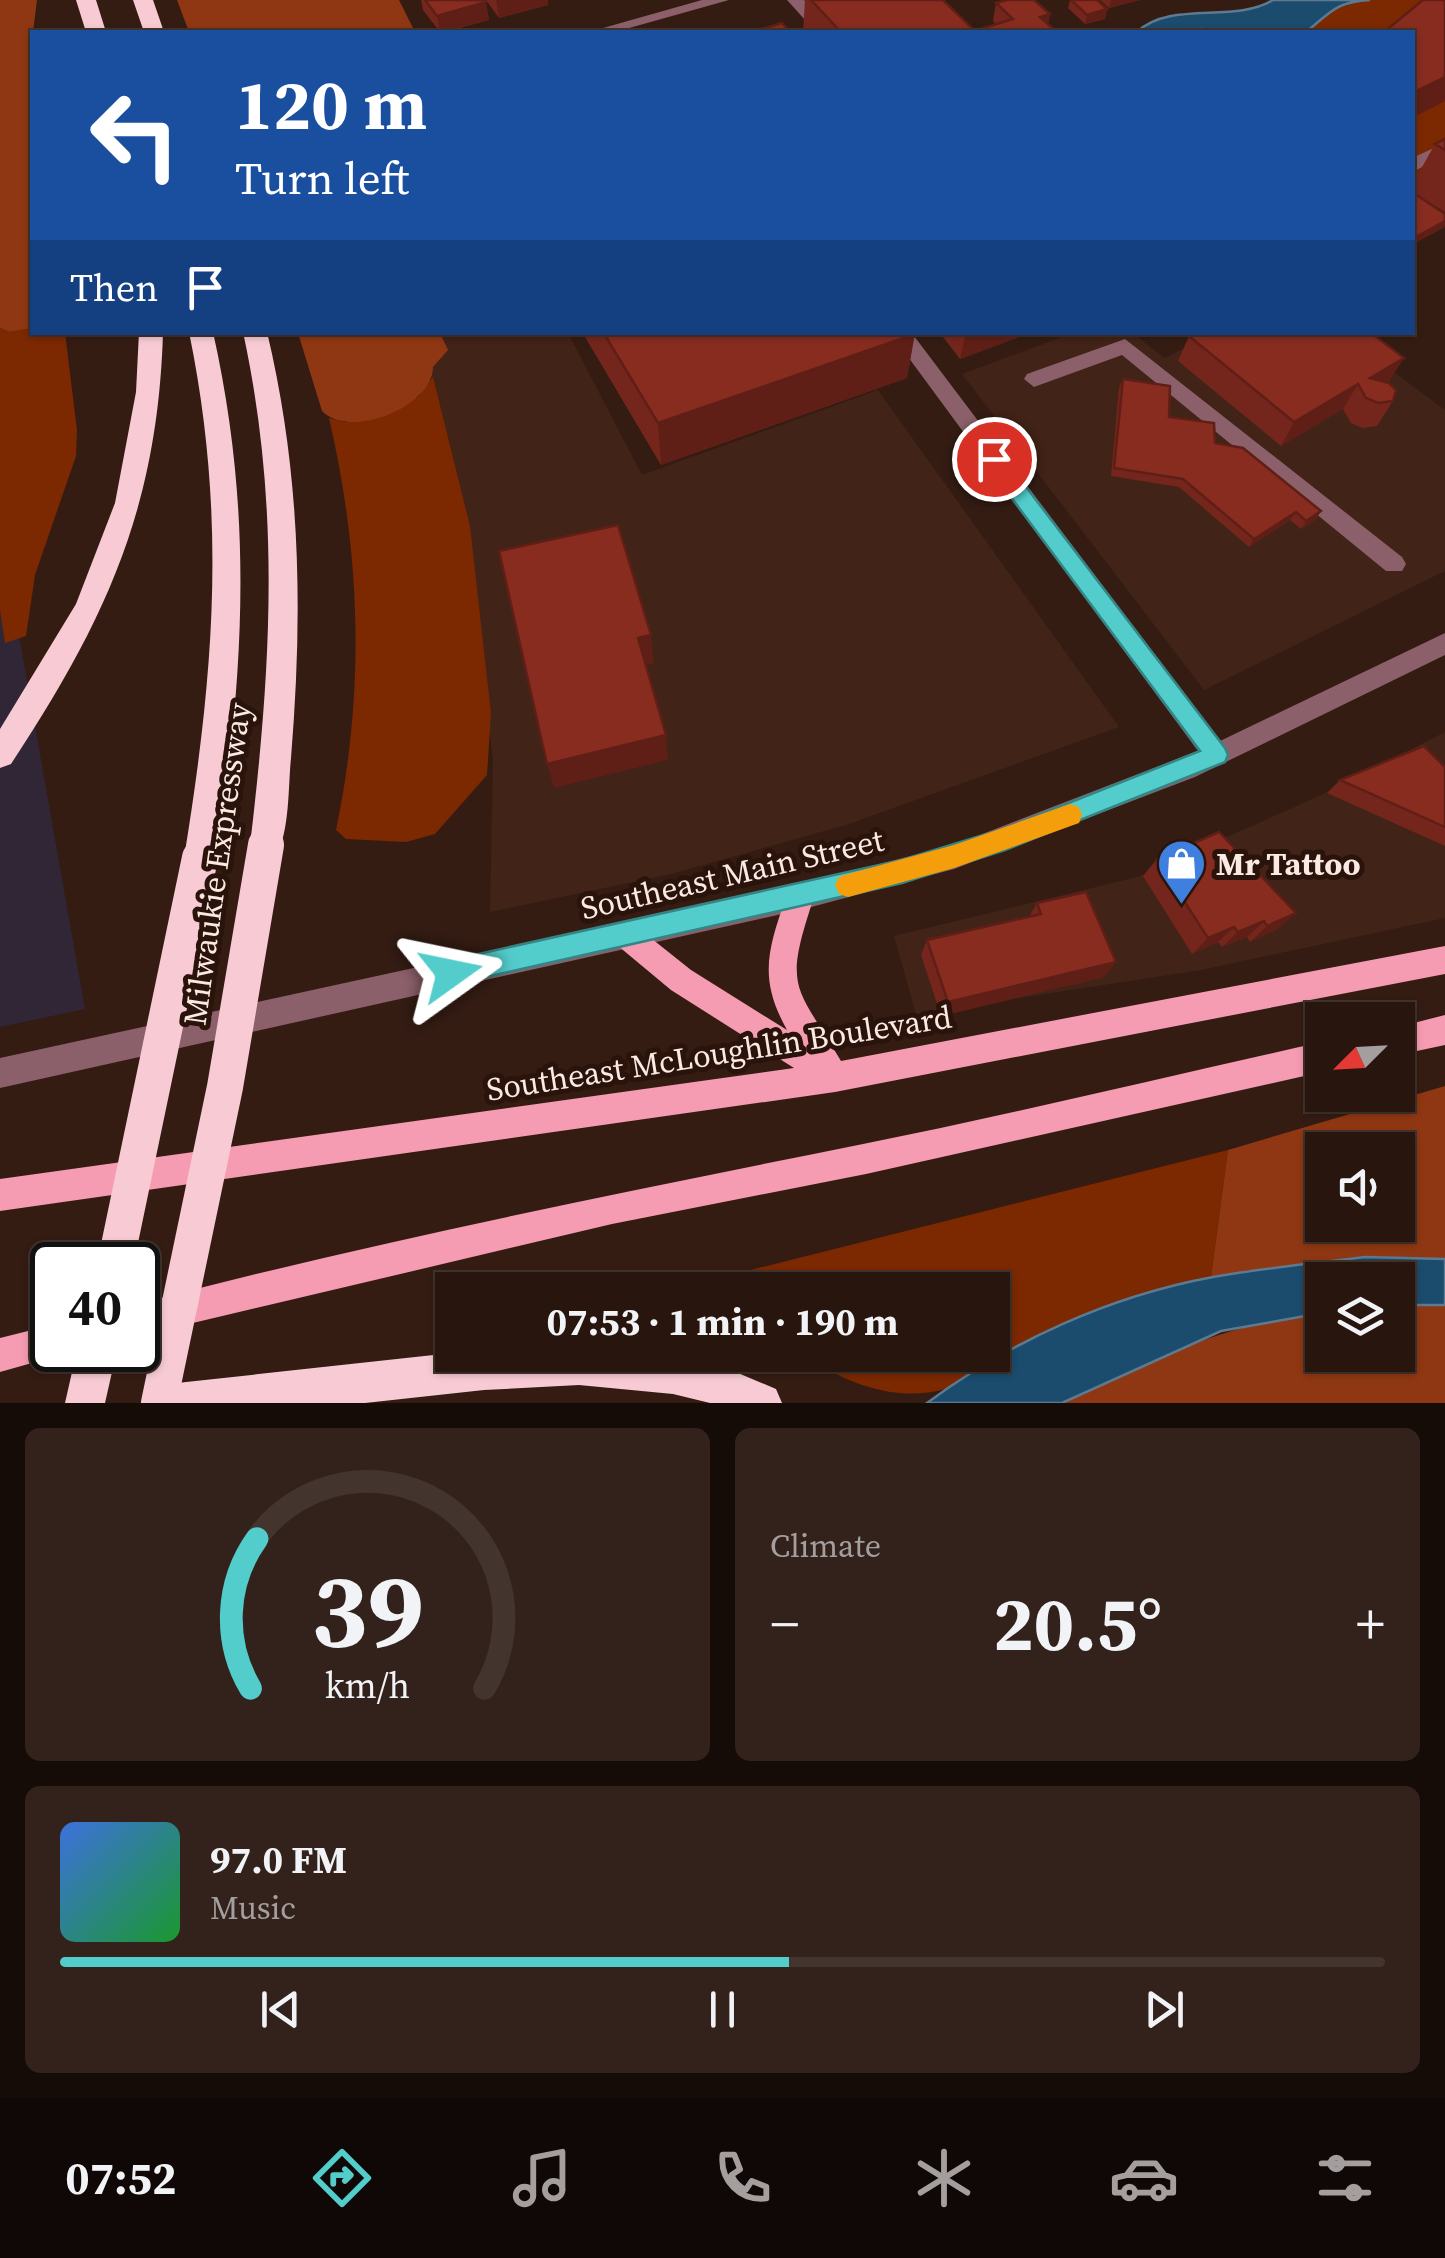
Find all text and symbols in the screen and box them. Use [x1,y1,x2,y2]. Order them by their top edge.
text: 120 m [235,56,427,152]
icon: left [70,70,200,200]
text: Turn left [235,147,409,209]
icon: arrive [178,260,233,315]
text: Then [70,262,158,314]
pin [952,417,1037,502]
icon: arrive [967,432,1022,487]
street label: Milwaukie Expressway [173,699,261,1028]
street label: Southeast Main Street [576,818,888,930]
shop icon: Mr Tattoo [1155,838,1207,906]
place label: Mr Tattoo [1216,842,1361,886]
position arrow [399,921,503,1025]
street label: Southeast McLoughlin Boulevard [483,994,955,1112]
north arrow [1305,1002,1415,1112]
map controls [1305,1002,1415,1372]
button: sound [1305,1132,1415,1242]
speed limit sign: 40 [30,1242,160,1372]
button: layers [1305,1262,1415,1372]
text: 07:53 · 1 min · 190 m [546,1296,899,1348]
text: Climate [770,1524,881,1568]
text: 39 [311,1538,424,1681]
text: 20.5° [993,1572,1162,1675]
text: − [770,1586,799,1661]
text: + [1356,1586,1385,1661]
text: km/h [325,1661,410,1710]
text: 97.0 FM [210,1834,347,1886]
text: Music [210,1886,296,1930]
icon: previous [253,1982,308,2037]
icon: pause [695,1982,750,2037]
icon: next [1137,1982,1192,2037]
icon: directions [307,2143,377,2213]
icon: music [507,2143,577,2213]
icon: phone [708,2143,778,2213]
icon: climate [909,2143,979,2213]
icon: car [1109,2143,1179,2213]
icon: filters [1310,2143,1380,2213]
text: 07:52 [65,2147,176,2209]

